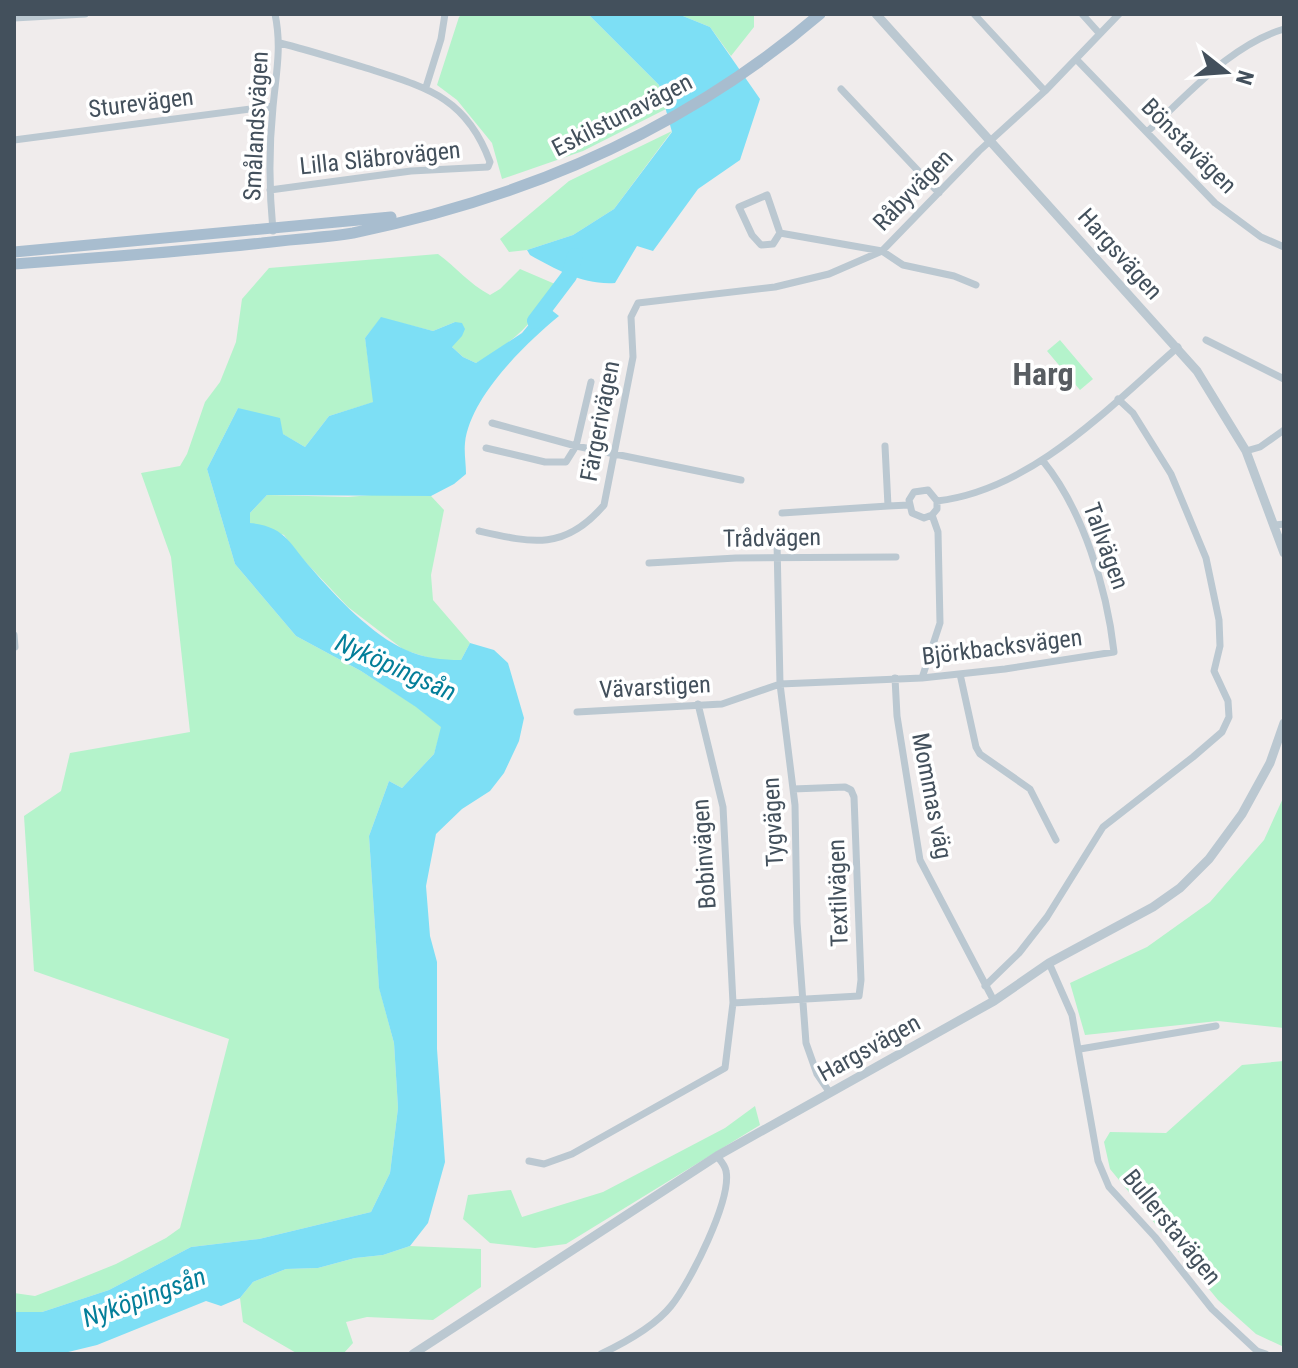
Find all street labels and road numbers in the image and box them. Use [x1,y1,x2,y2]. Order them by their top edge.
street label: Smålandsvägen [238,50,274,202]
street label: Eskilstunavägen [547,68,697,162]
street label: Sturevägen [87,83,195,123]
street label: Bönstavägen [1136,93,1242,199]
street label: Lilla Släbrovägen [298,136,462,180]
street label: Råbyvägen [867,144,959,236]
street label: Hargsvägen [1072,203,1168,305]
street label: Färgerivägen [575,358,625,484]
street label: Tallvägen [1077,499,1135,593]
street label: Trådvägen [723,523,821,553]
street label: Björkbacksvägen [920,623,1084,671]
street label: Vävarstigen [599,670,711,704]
street label: Mommas väg [906,731,958,861]
street label: Tygvägen [757,777,789,867]
street label: Bobinvägen [686,798,722,910]
street label: Textilvägen [822,839,854,947]
street label: Hargsvägen [813,1008,925,1088]
street label: Bullerstavägen [1117,1164,1227,1290]

